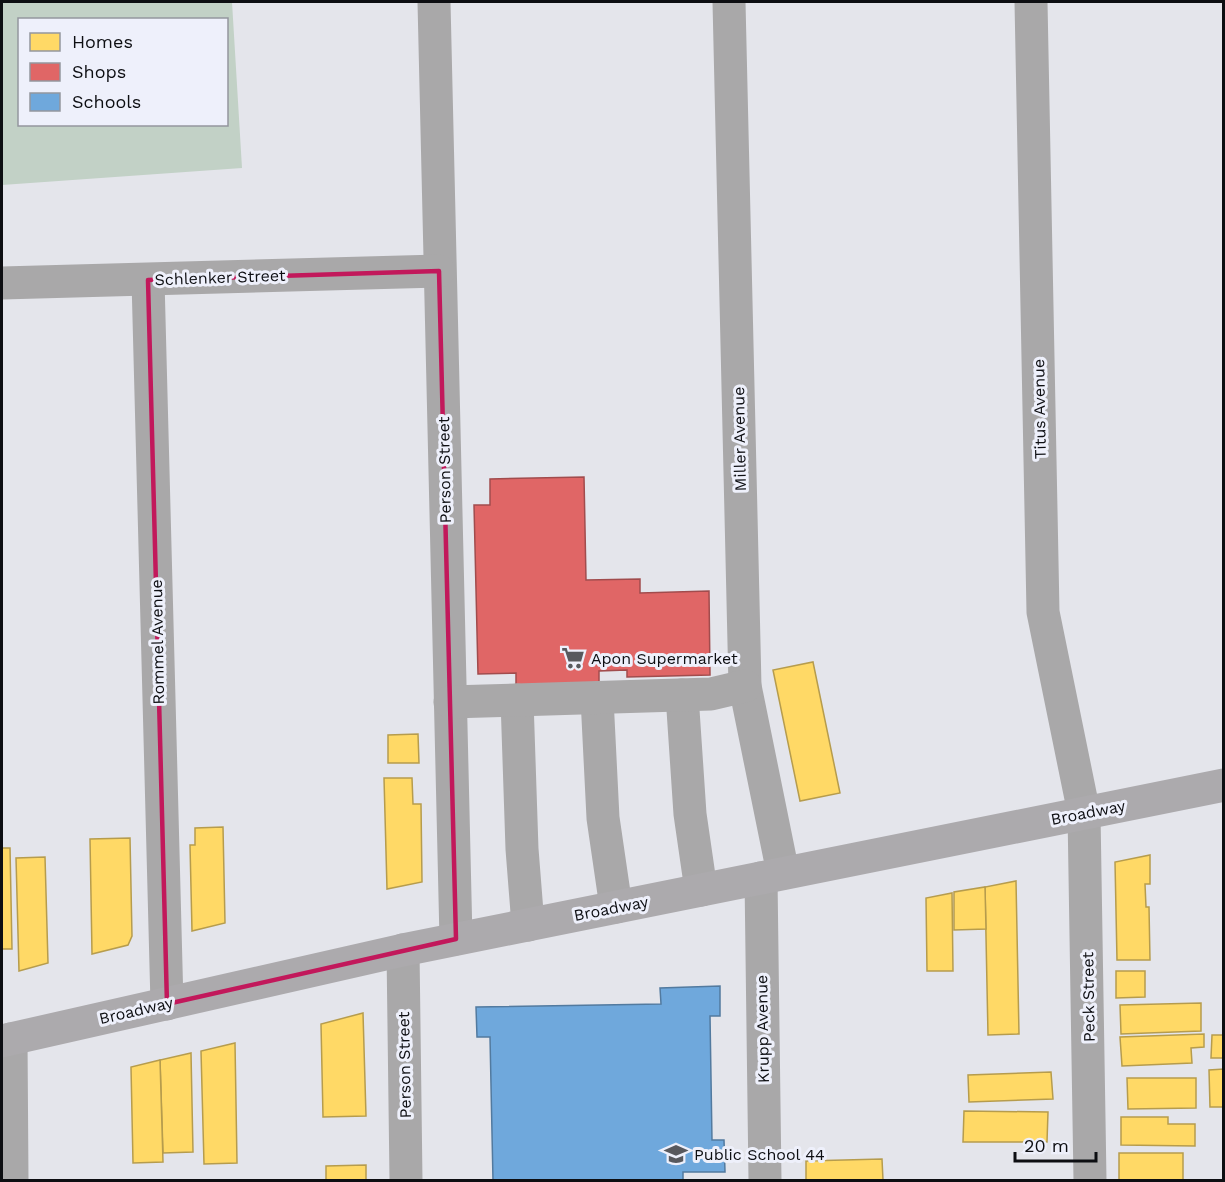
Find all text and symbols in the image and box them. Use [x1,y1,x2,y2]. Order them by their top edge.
legend [18,18,228,126]
text: Homes [72,31,133,52]
text: Shops [72,61,126,82]
text: Schools [72,91,141,112]
street label: Schlenker Street [154,266,286,289]
street label: Titus Avenue [1029,359,1050,459]
street label: Miller Avenue [729,387,750,491]
street label: Person Street [434,416,455,523]
street label: Rommel Avenue [147,579,168,705]
supermarket icon: Apon Supermarket [560,645,586,671]
place label: Apon Supermarket [591,649,738,668]
street label: Broadway [1049,796,1128,829]
street label: Broadway [572,892,651,925]
street label: Peck Street [1078,951,1099,1042]
street label: Krupp Avenue [752,975,773,1083]
street label: Broadway [97,993,176,1028]
street label: Person Street [394,1011,415,1118]
scale bar [1015,1125,1096,1163]
text: 20 m [1024,1135,1069,1156]
school or university icon: Public School 44 [663,1141,689,1167]
place label: Public School 44 [694,1145,825,1164]

